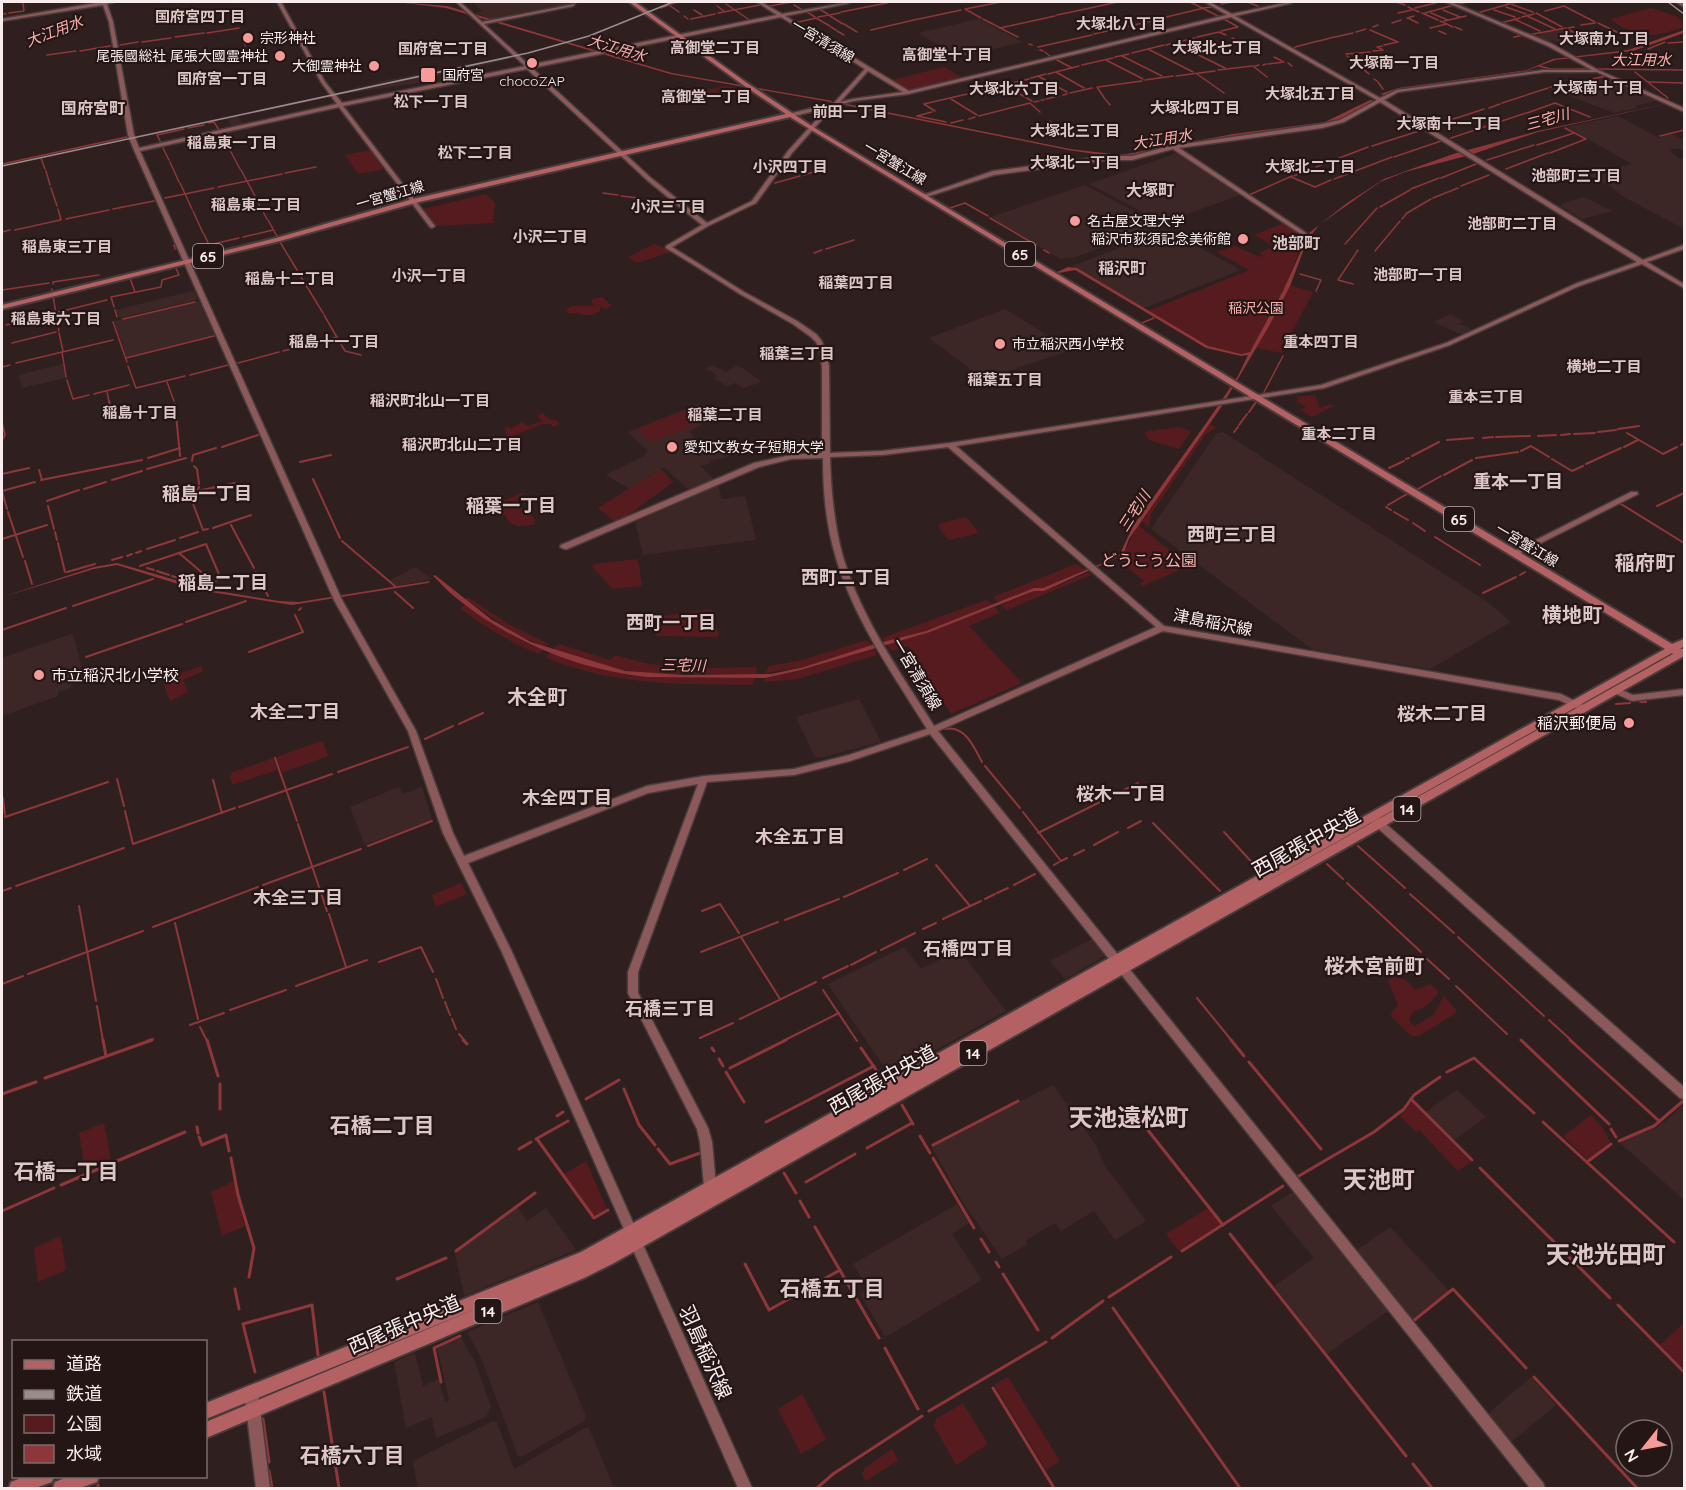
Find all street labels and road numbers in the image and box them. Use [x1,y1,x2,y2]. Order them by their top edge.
street label: 一宮清須線 [788,15,858,67]
street label: 一宮蟹江線 [860,137,930,189]
street label: 一宮蟹江線 [354,177,426,213]
road number: 65 [1005,242,1035,266]
road number: 65 [193,244,223,268]
road number: 65 [1444,507,1474,531]
street label: 一宮蟹江線 [1492,519,1562,571]
street label: 津島稲沢線 [1172,605,1254,639]
street label: 一宮清須線 [888,635,946,713]
road number: 14 [1394,797,1420,821]
street label: 西尾張中央道 [1247,802,1365,882]
street label: 西尾張中央道 [823,1039,941,1119]
road number: 14 [960,1041,986,1065]
street label: 西尾張中央道 [344,1289,464,1359]
road number: 14 [474,1299,502,1323]
street label: 羽島稲沢線 [674,1301,738,1403]

